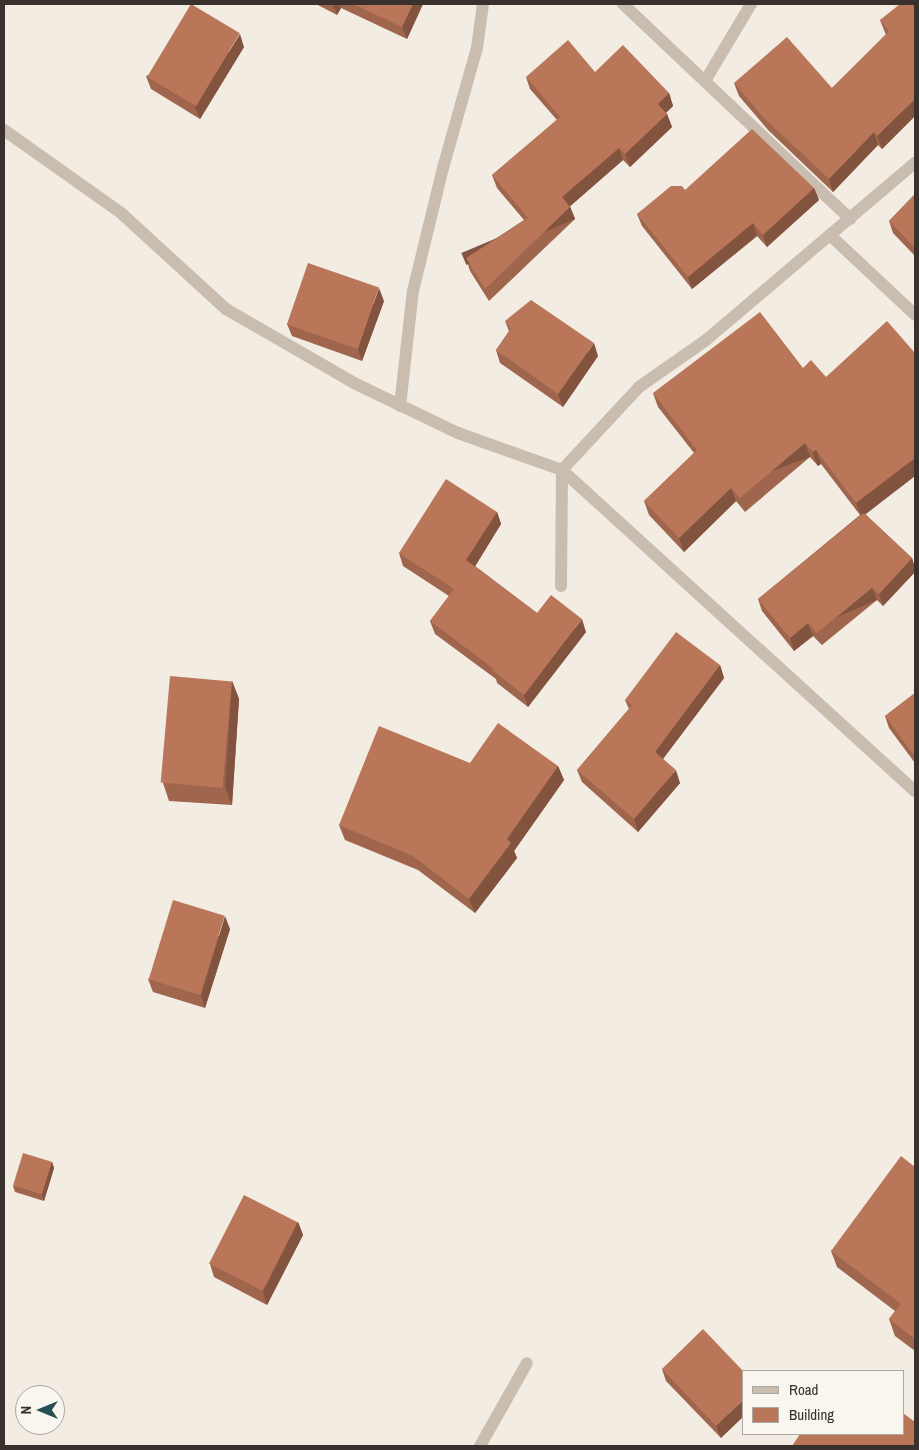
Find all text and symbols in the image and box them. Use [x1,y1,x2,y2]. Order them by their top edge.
legend [742,1370,904,1435]
text: Road [789,1379,818,1400]
north arrow [15,1385,65,1435]
text: Building [789,1404,834,1425]
text: N [17,1406,35,1414]

